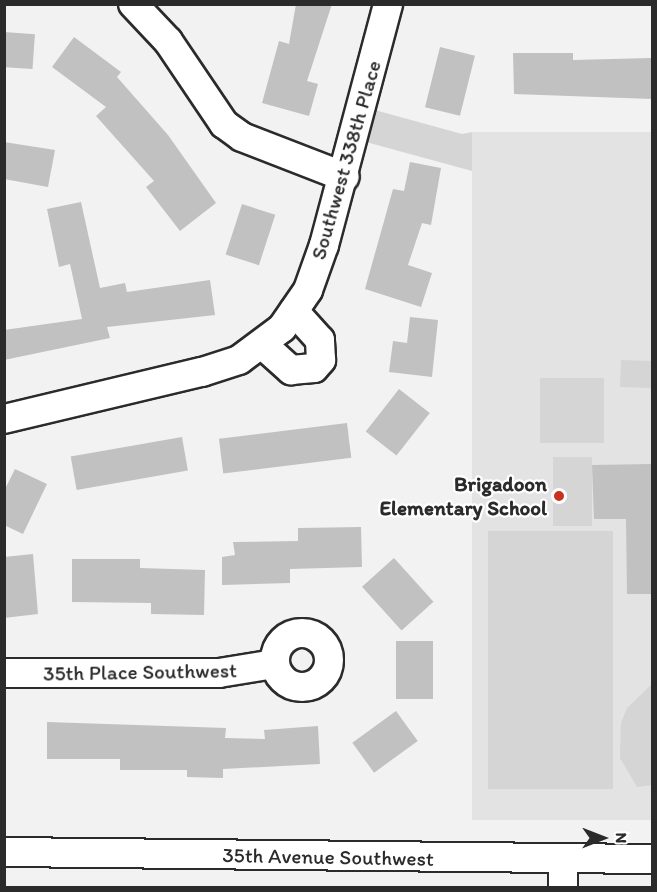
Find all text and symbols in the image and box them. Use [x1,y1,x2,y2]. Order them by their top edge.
street label: Southwest 338th Place [306,58,386,262]
place label: Brigadoon Elementary School [380,471,547,521]
marker: Brigadoon Elementary School [552,489,566,503]
street label: 35th Place Southwest [43,658,237,686]
north arrow [573,808,633,868]
text: N [612,833,631,843]
street label: 35th Avenue Southwest [223,843,433,871]

